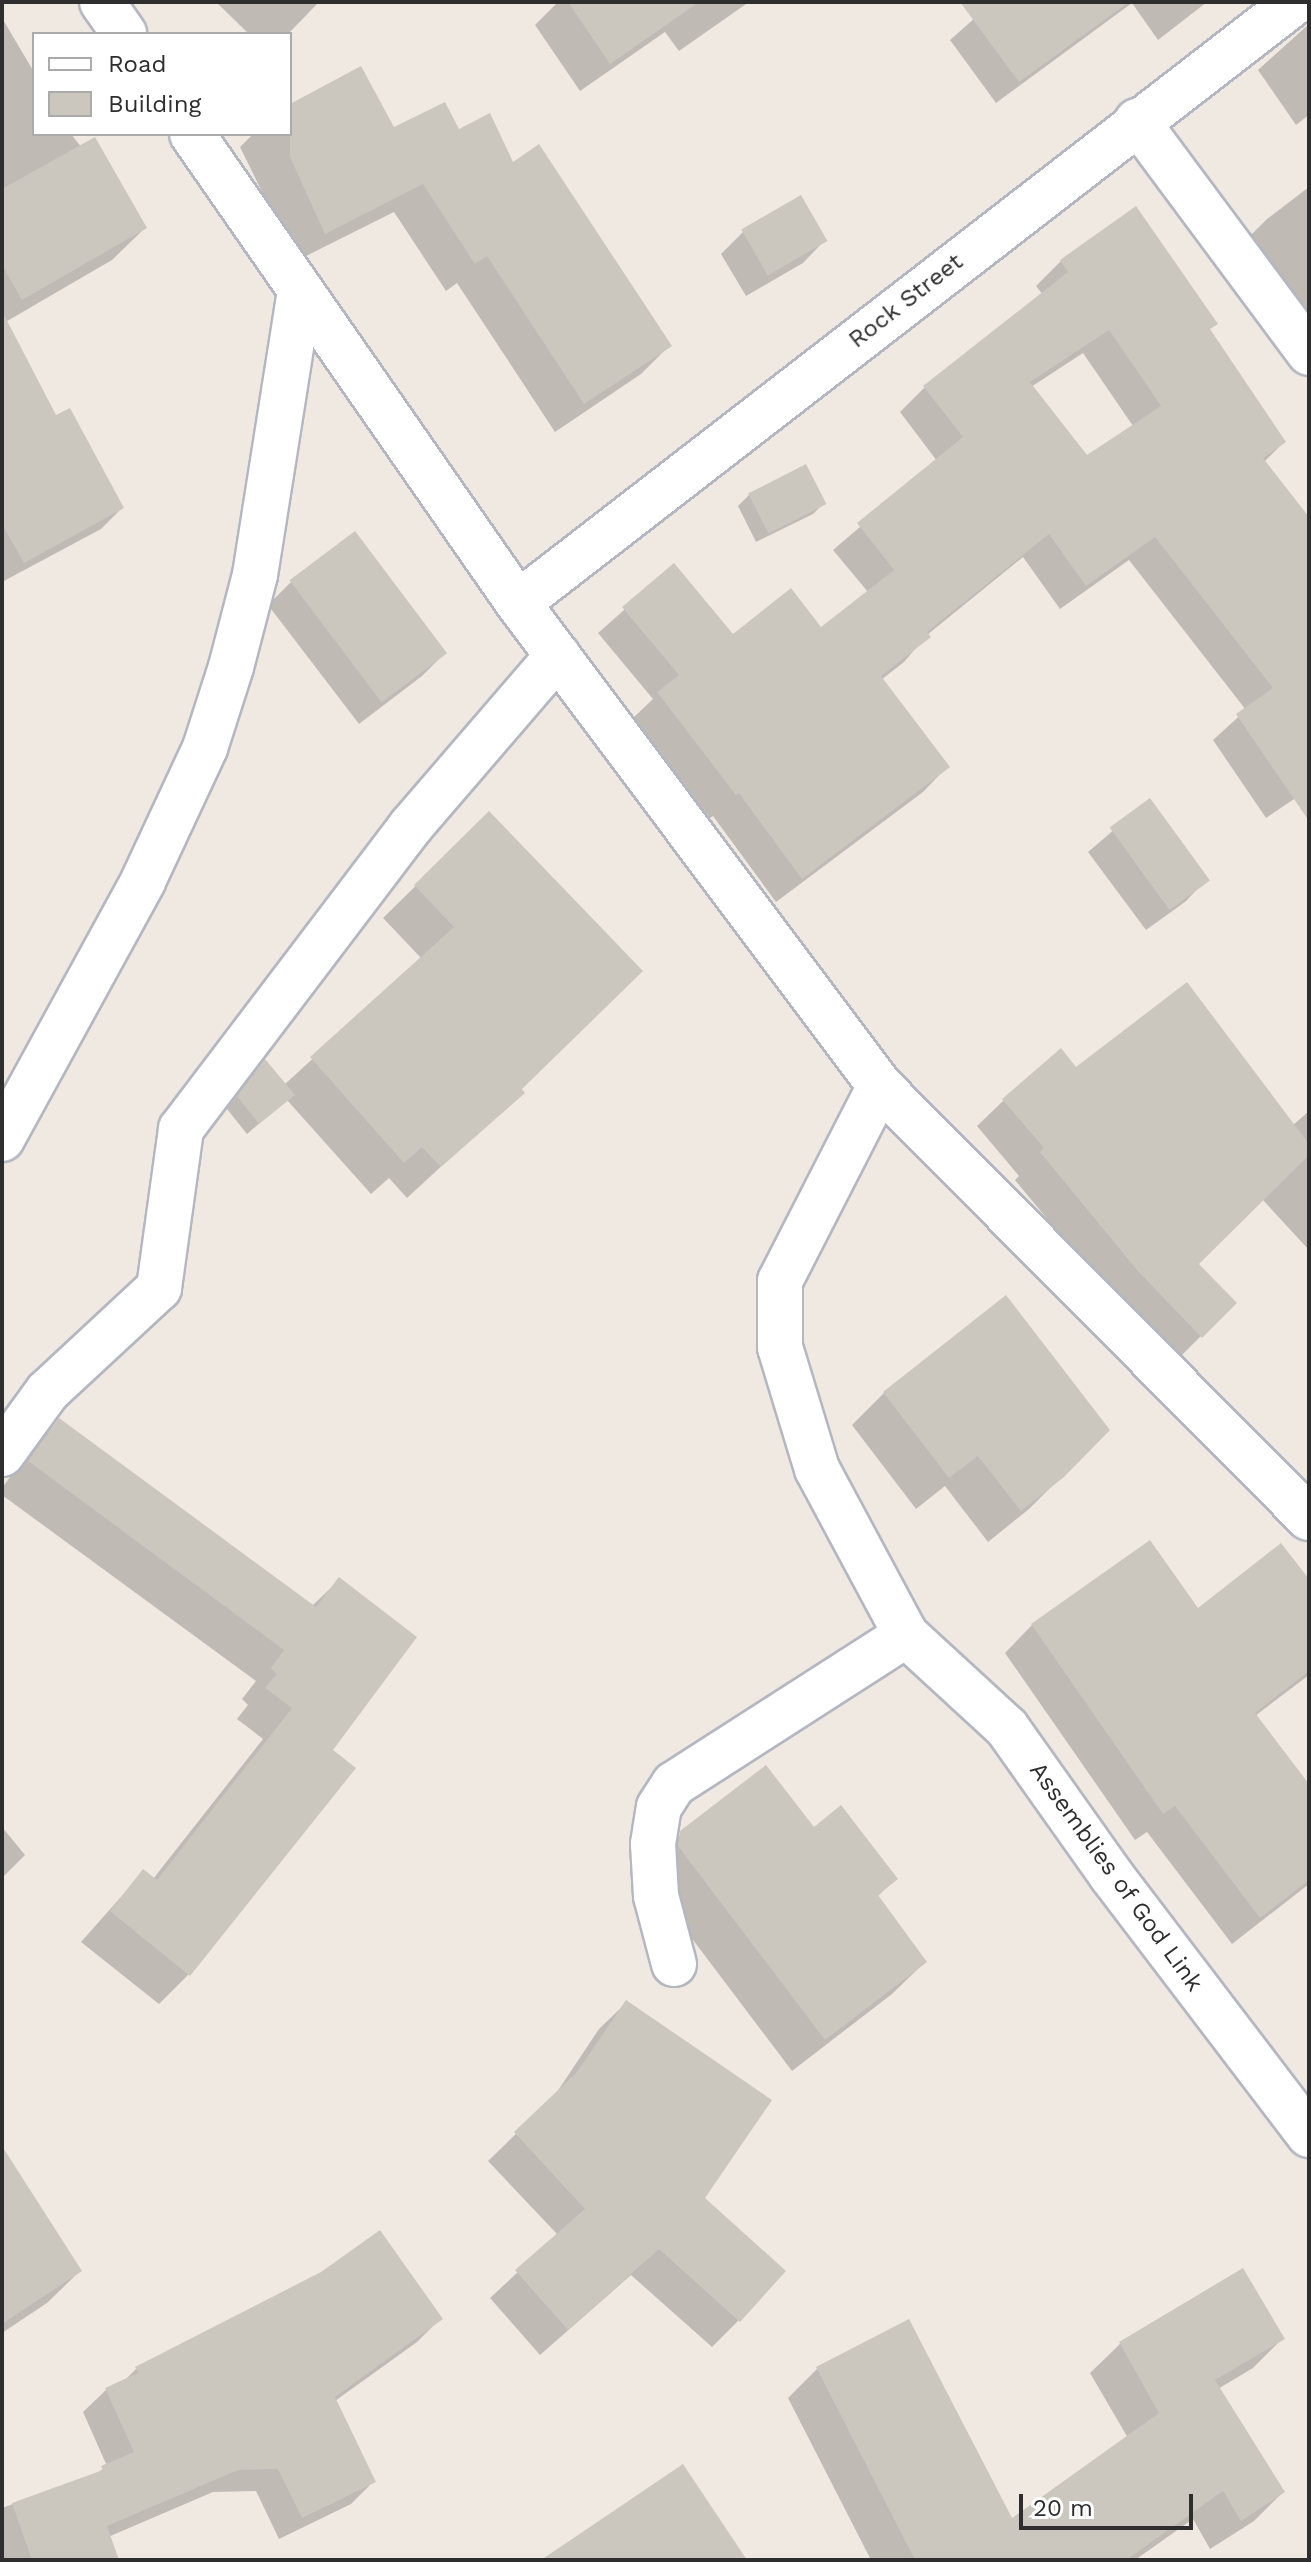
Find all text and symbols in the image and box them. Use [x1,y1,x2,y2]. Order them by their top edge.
legend [32,32,292,136]
text: Road [108,50,167,78]
text: Building [108,90,201,118]
street label: Rock Street [843,247,969,355]
street label: Assemblies of God Link [1023,1756,1209,1998]
scale bar [1023,2478,1197,2528]
text: 20 m [1033,2494,1093,2522]

